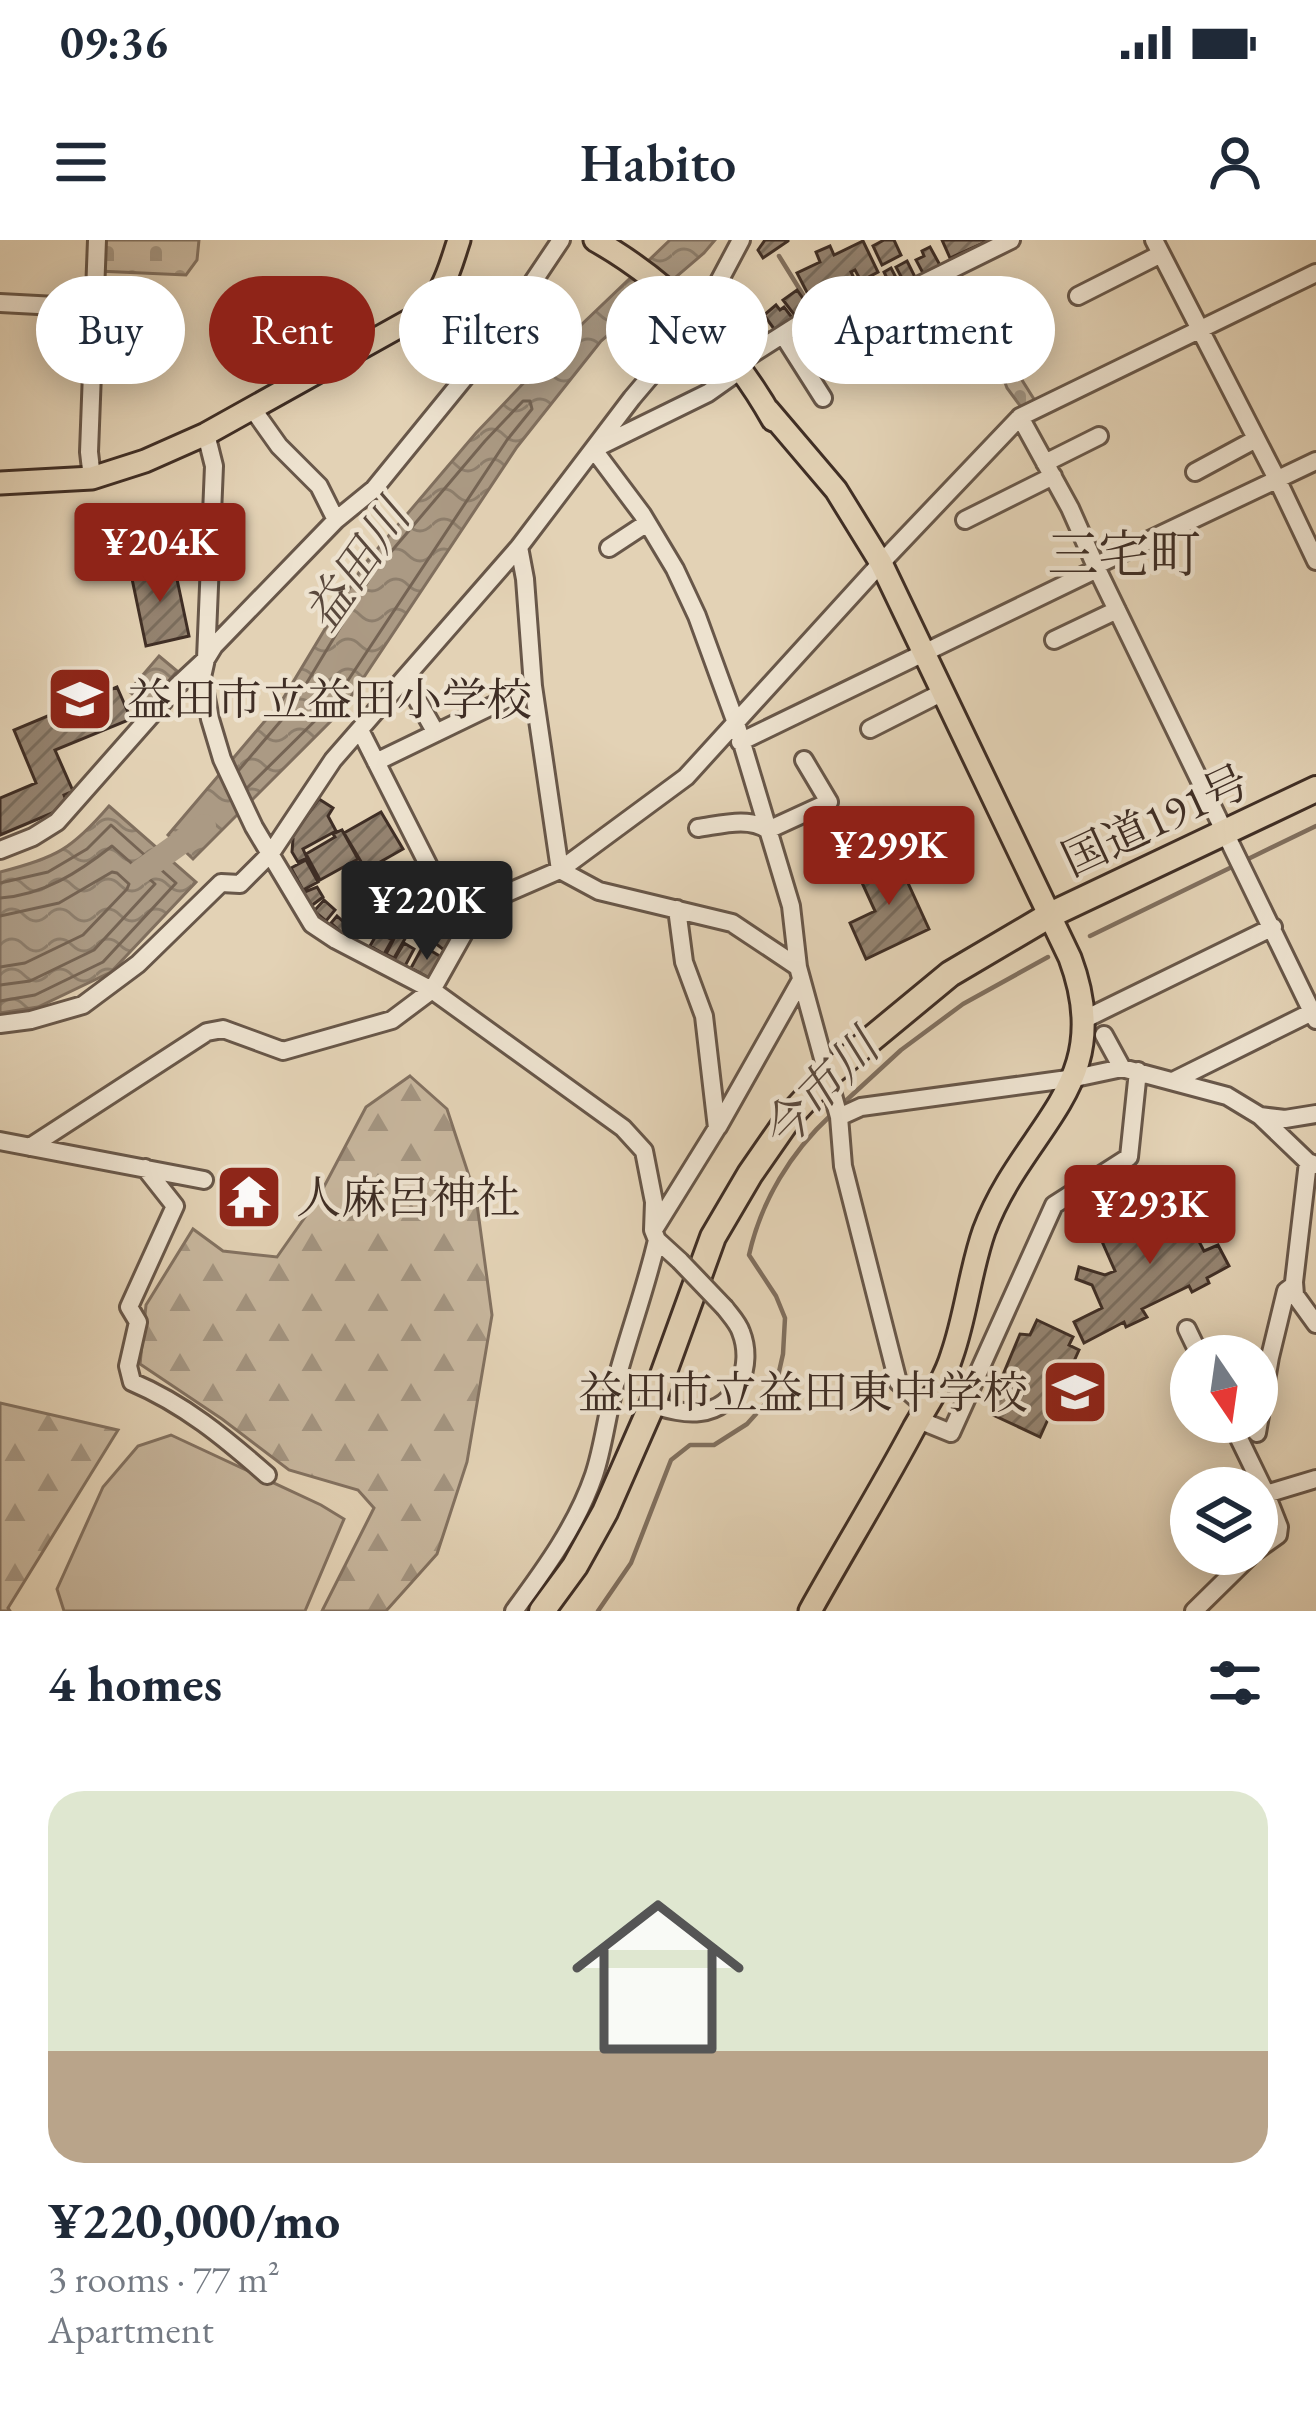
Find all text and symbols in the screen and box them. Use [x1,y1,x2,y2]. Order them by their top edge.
text: 09:36 [60,13,168,71]
text: Habito [580,127,736,197]
icon: menu [48,129,114,195]
icon: person [1202,129,1268,195]
chip: Buy [36,276,185,384]
chip: Rent [209,276,375,384]
chip: Filters [399,276,582,384]
chip: New [606,276,768,384]
chip: Apartment [792,276,1055,384]
water label: 益田川 [289,484,426,642]
pin: ¥204K [76,503,244,605]
text: ¥204K [101,516,219,567]
district label: 三宅町 [1047,521,1201,587]
school or university icon: 益田市立益田小学校 [45,664,115,734]
place label: 益田市立益田小学校 [127,670,532,728]
street label: 国道191号 [1052,751,1258,889]
pin: ¥299K [805,806,973,908]
text: ¥299K [830,819,948,870]
pin: ¥220K [343,861,511,963]
text: ¥220K [368,874,486,925]
water label: 今市川 [747,1013,895,1163]
temple icon: 人麻呂神社 [214,1162,284,1232]
pin: ¥293K [1066,1165,1234,1267]
place label: 人麻呂神社 [296,1168,521,1226]
text: ¥293K [1091,1178,1209,1229]
north arrow [1170,1335,1278,1443]
map controls [1170,1335,1278,1575]
school or university icon: 益田市立益田東中学校 [1040,1357,1110,1427]
place label: 益田市立益田東中学校 [578,1363,1028,1421]
button: layers [1170,1467,1278,1575]
text: 4 homes [48,1650,222,1716]
icon: filters [1202,1650,1268,1716]
icon: home [550,1869,766,2085]
text: ¥220,000/mo [48,2187,340,2253]
text: 3 rooms · 77 m² [48,2253,280,2304]
text: Apartment [48,2304,214,2355]

